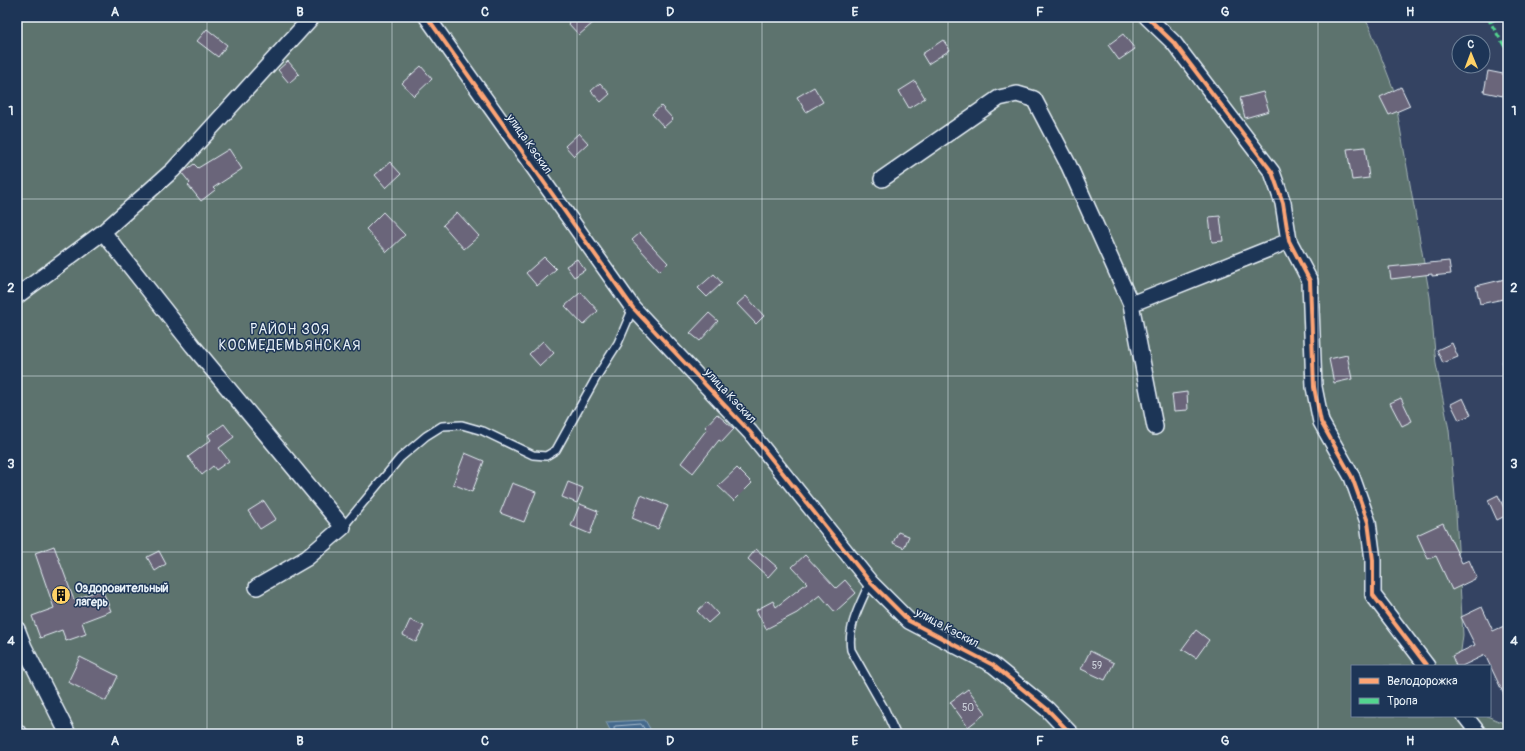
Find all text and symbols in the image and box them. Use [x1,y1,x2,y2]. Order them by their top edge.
text: A [111,4,120,20]
text: B [296,4,304,20]
text: C [481,4,489,20]
text: D [666,4,674,20]
text: E [852,4,859,20]
text: F [1036,4,1044,20]
text: G [1221,4,1230,20]
text: H [1406,4,1414,20]
north arrow [1451,34,1491,74]
text: С [1467,38,1475,51]
text: 1 [8,103,14,119]
text: 1 [1511,103,1517,119]
street label: улица Кэскил [502,110,555,177]
text: 2 [7,280,15,296]
text: 2 [1510,280,1518,296]
district label: РАЙОН ЗОЯ КОСМЕДЕМЬЯНСКАЯ [219,321,361,354]
street label: улица Кэскил [700,365,759,427]
text: 3 [7,456,15,472]
text: 3 [1510,456,1518,472]
place label: Оздоровительный лагерь [74,581,169,610]
building icon: Оздоровительный лагерь [50,584,72,606]
street label: улица Кэскил [912,605,981,651]
text: 4 [7,633,15,649]
text: 4 [1510,633,1518,649]
house number: 59 [1092,660,1102,672]
legend [1351,665,1491,717]
text: Велодорожка [1387,674,1458,689]
text: Тропа [1387,694,1418,709]
house number: 50 [962,702,974,714]
text: A [111,733,120,749]
text: B [296,733,304,749]
text: C [481,733,489,749]
text: D [666,733,674,749]
text: E [852,733,859,749]
text: F [1036,733,1044,749]
text: G [1221,733,1230,749]
text: H [1406,733,1414,749]

